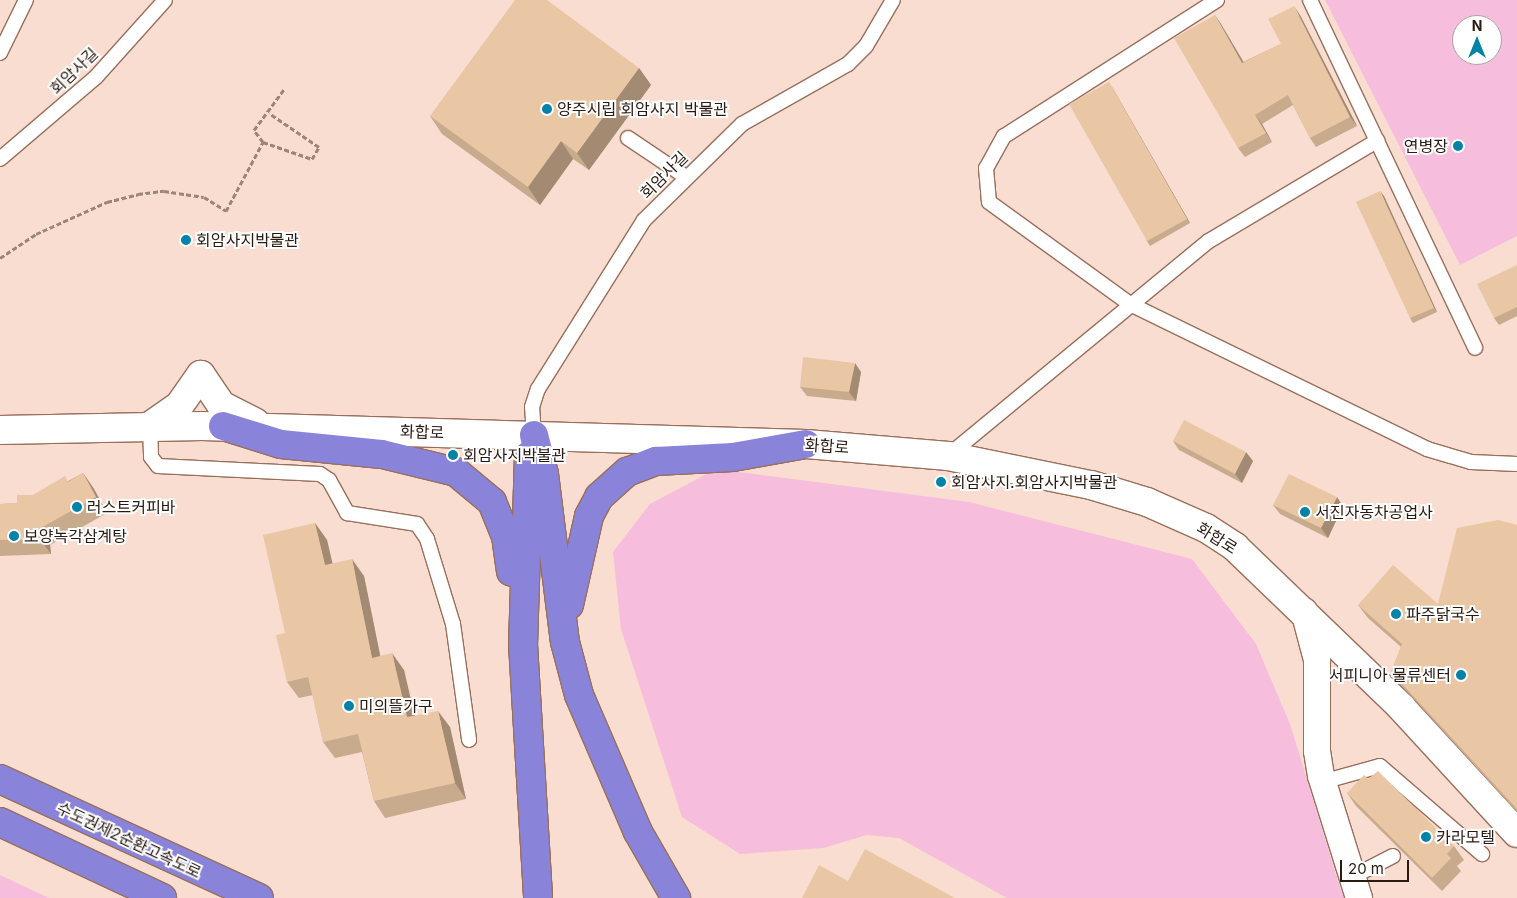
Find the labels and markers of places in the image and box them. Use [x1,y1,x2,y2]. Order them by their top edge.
place label: 양주시립 회암사지 박물관 [557,99,728,119]
marker: 양주시립 회암사지 박물관 [541,103,553,115]
place label: 연병장 [1404,136,1448,156]
marker: 연병장 [1452,140,1464,152]
place label: 회암사지박물관 [196,230,299,250]
marker: 회암사지박물관 [180,234,192,246]
place label: 회암사지박불관 [463,445,566,465]
marker: 회암사지박불관 [447,449,459,461]
place label: 회암사지.회암사지박물관 [951,472,1118,492]
marker: 회암사지.회암사지박물관 [935,476,947,488]
place label: 러스트커피바 [87,497,175,517]
marker: 러스트커피바 [71,501,83,513]
place label: 서진자동차공업사 [1315,502,1433,522]
marker: 서진자동차공업사 [1299,506,1311,518]
place label: 보양녹각삼계탕 [24,526,127,546]
marker: 보양녹각삼계탕 [8,530,20,542]
place label: 파주닭국수 [1406,604,1480,624]
marker: 파주닭국수 [1390,608,1402,620]
place label: 서피니아 물류센터 [1329,665,1451,685]
marker: 서피니아 물류센터 [1455,669,1467,681]
place label: 미의뜰가구 [359,696,433,716]
marker: 미의뜰가구 [343,700,355,712]
place label: 카라모텔 [1436,827,1495,847]
marker: 카라모텔 [1420,831,1432,843]

